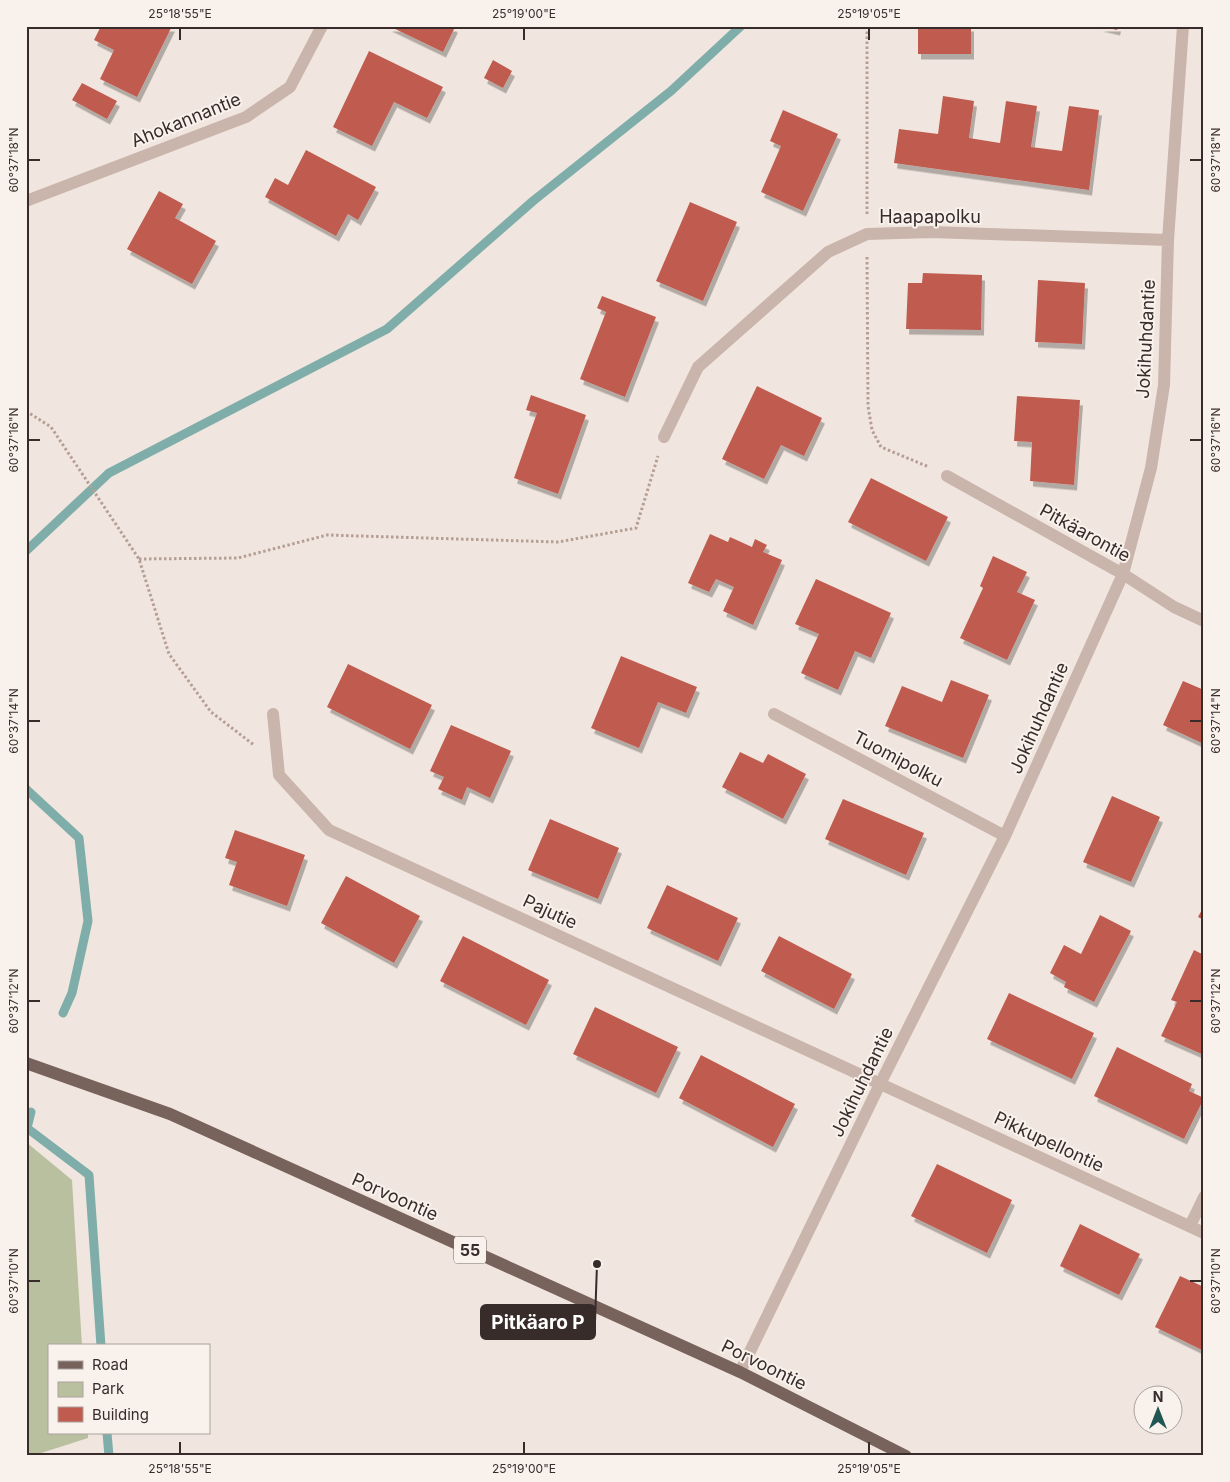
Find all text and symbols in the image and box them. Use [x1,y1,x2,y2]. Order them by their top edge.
text: 25°18'55"E [148,6,212,21]
text: 25°19'00"E [492,6,556,21]
text: 25°19'05"E [837,6,901,21]
street label: Ahokannantie [128,88,244,151]
text: 60°37'18"N [6,127,21,193]
text: 60°37'18"N [1208,127,1223,193]
street label: Haapapolku [879,206,981,227]
street label: Jokihuhdantie [1132,279,1159,399]
text: 60°37'16"N [6,407,21,473]
text: 60°37'16"N [1208,407,1223,473]
street label: Pitkäarontie [1036,499,1134,566]
street label: Jokihuhdantie [1005,659,1072,777]
text: 60°37'14"N [6,688,21,754]
text: 60°37'14"N [1208,688,1223,754]
street label: Tuomipolku [850,726,947,791]
street label: Pajutie [520,890,581,933]
text: 60°37'12"N [6,968,21,1034]
text: 60°37'12"N [1208,968,1223,1034]
street label: Jokihuhdantie [826,1023,897,1140]
street label: Pikkupellontie [991,1107,1107,1176]
street label: Porvoontie [349,1168,441,1225]
road number: 55 [454,1236,486,1264]
text: 60°37'10"N [6,1248,21,1314]
text: 60°37'10"N [1208,1248,1223,1314]
callout: Pitkäaro P [481,1305,595,1339]
text: Pitkäaro P [491,1311,585,1334]
street label: Porvoontie [718,1335,810,1394]
legend [48,1344,210,1434]
text: Road [92,1355,128,1374]
text: Park [92,1379,125,1398]
north arrow [1132,1384,1182,1434]
text: N [1153,1388,1163,1405]
text: Building [92,1405,149,1424]
text: 25°18'55"E [148,1461,212,1476]
text: 25°19'00"E [492,1461,556,1476]
text: 25°19'05"E [837,1461,901,1476]

